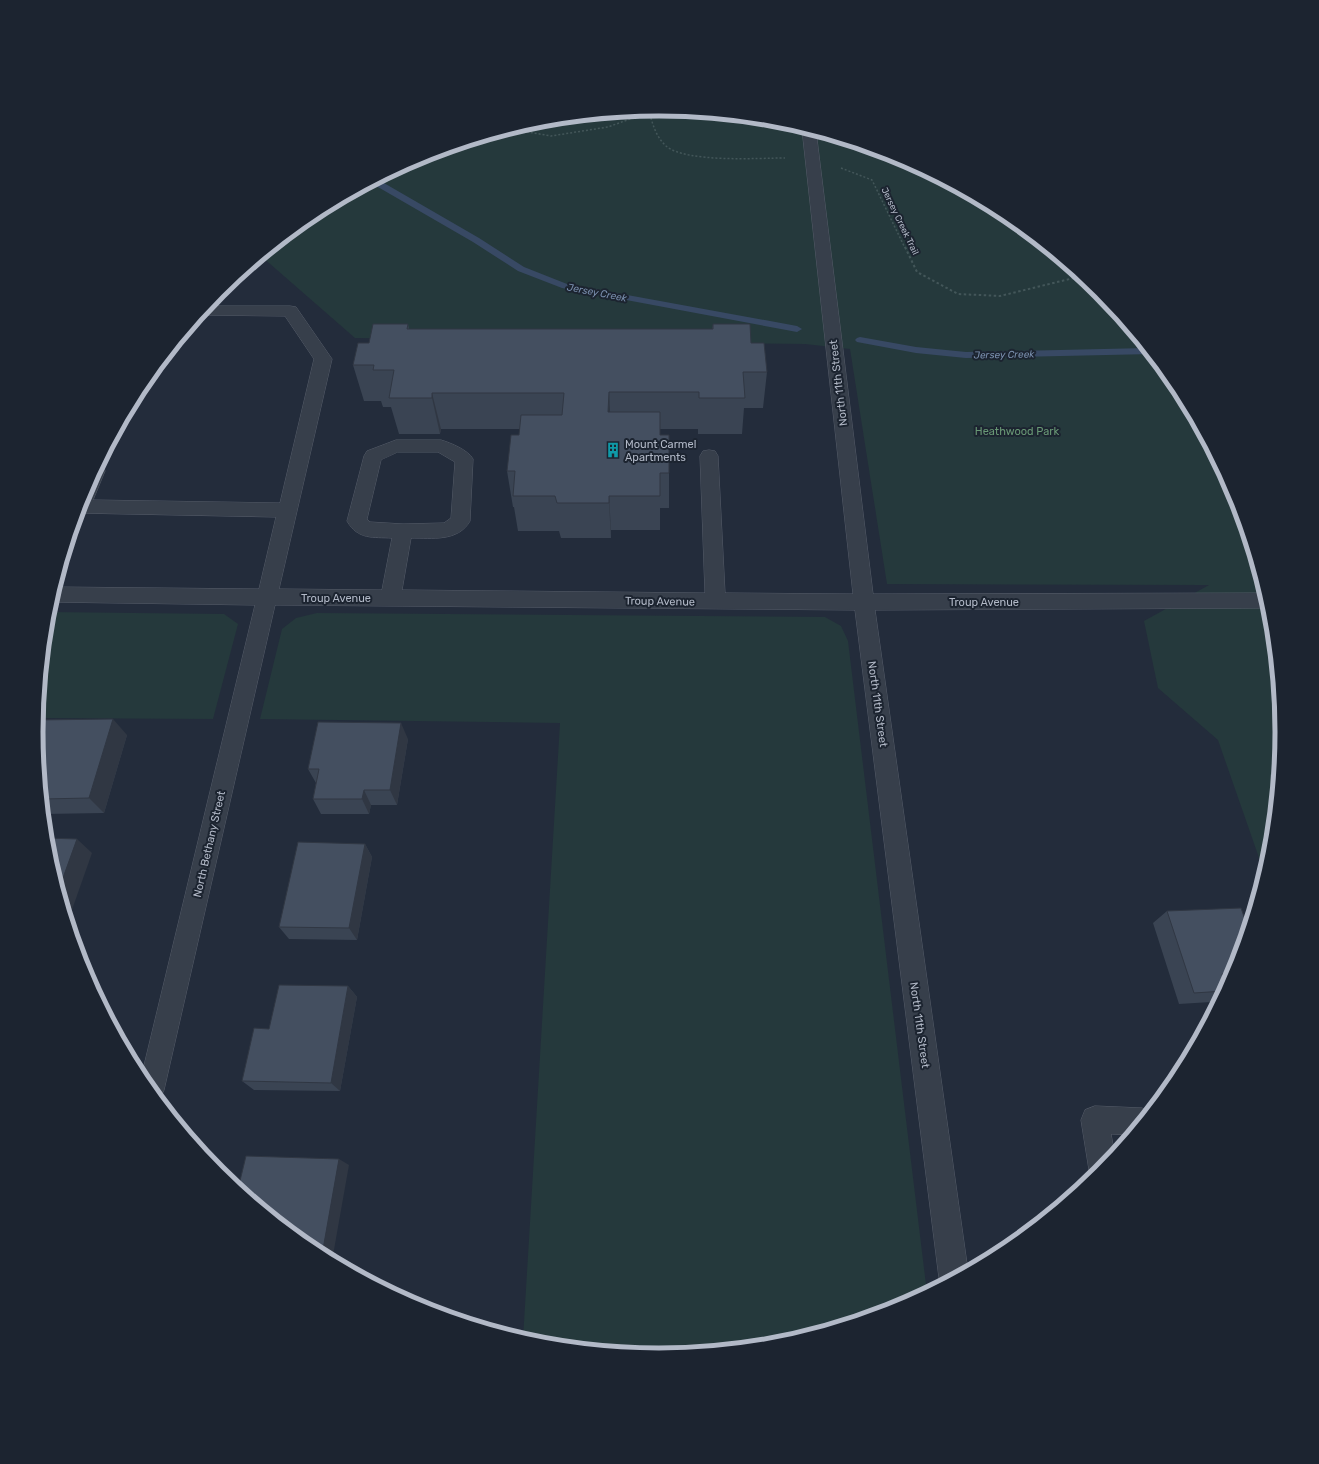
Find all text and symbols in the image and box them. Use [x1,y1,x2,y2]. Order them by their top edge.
street label: Jersey Creek Trail [879,186,921,256]
water label: Jersey Creek [566,281,629,305]
street label: North 11th Street [827,338,850,427]
water label: Jersey Creek [974,348,1035,362]
park label: Heathwood Park [975,425,1060,438]
place label: Mount Carmel Apartments [625,438,696,464]
building icon: Mount Carmel Apartments [604,441,622,459]
street label: Troup Avenue [301,592,371,605]
street label: Troup Avenue [625,594,695,609]
street label: Troup Avenue [949,596,1019,609]
street label: North 11th Street [865,660,890,749]
street label: North Bethany Street [191,789,228,899]
street label: North 11th Street [907,981,932,1070]

